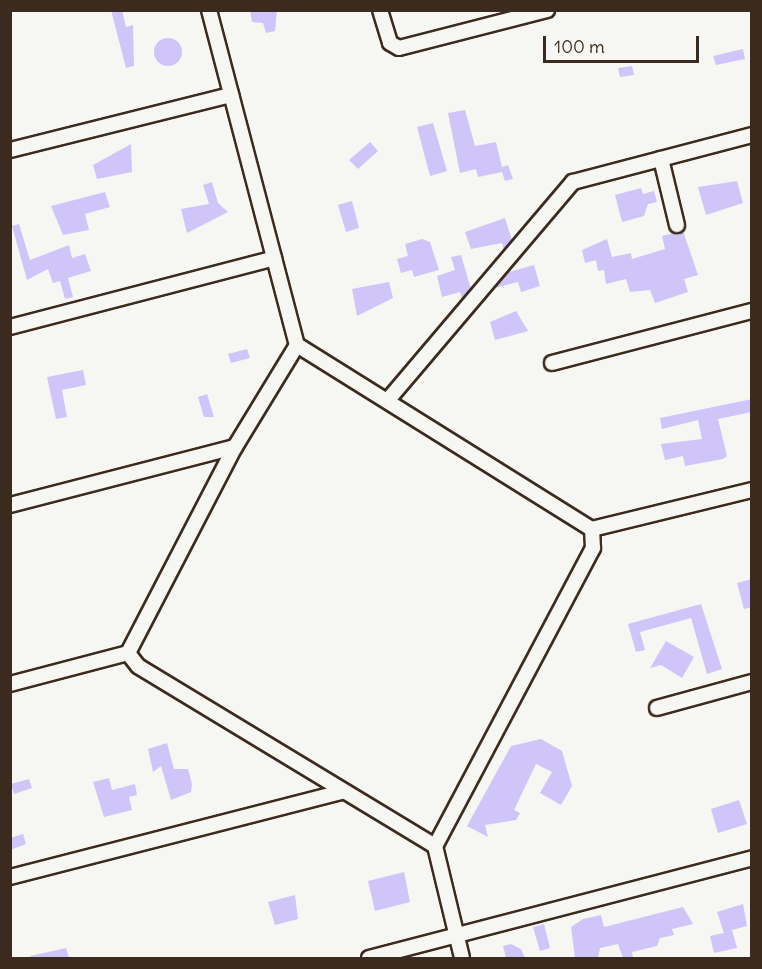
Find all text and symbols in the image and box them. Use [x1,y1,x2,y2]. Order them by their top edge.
scale bar [546,24,702,62]
text: 100 m [554,35,605,58]

